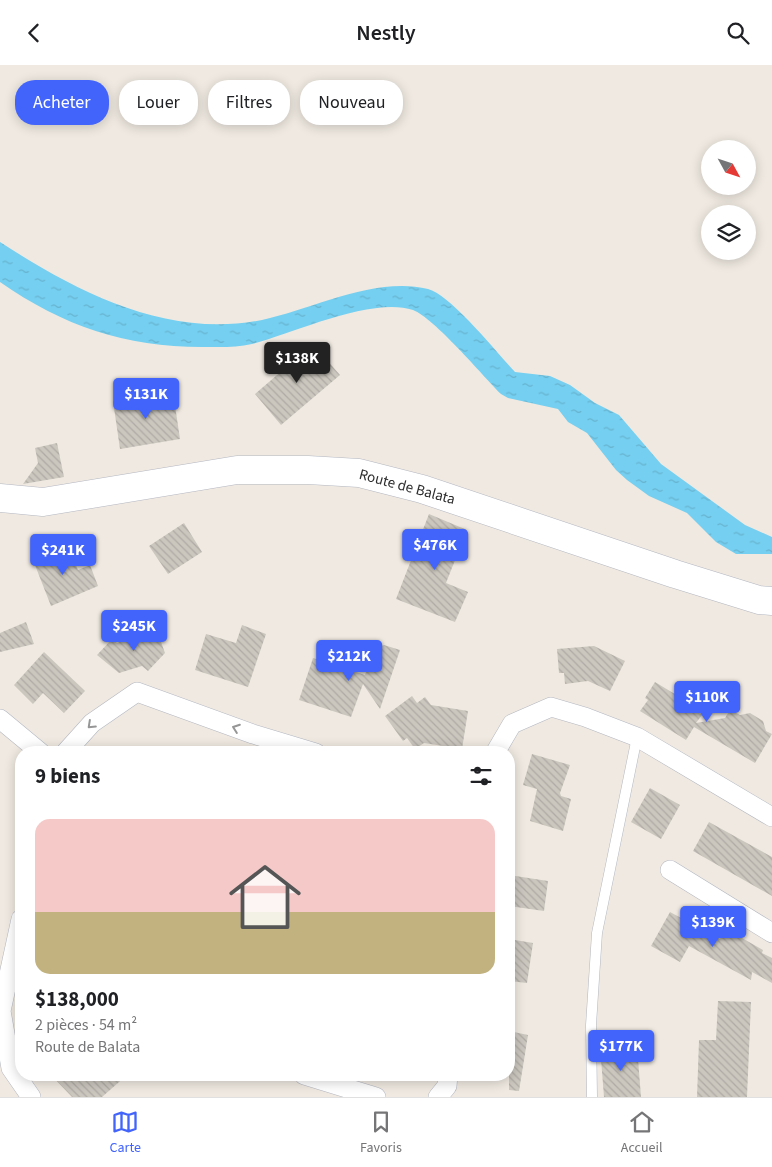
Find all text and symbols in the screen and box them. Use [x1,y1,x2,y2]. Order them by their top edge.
text: Nestly [356,17,416,49]
icon: back [20,19,48,47]
icon: search [724,19,752,47]
chip: Acheter [15,80,109,125]
chip: Louer [119,80,198,125]
chip: Filtres [208,80,290,125]
chip: Nouveau [300,80,403,125]
north arrow [701,140,756,195]
map controls [701,140,756,260]
button: layers [701,205,756,260]
pin: $138K [262,341,332,384]
text: $138K [275,347,319,369]
pin: $131K [111,377,181,420]
text: $131K [124,383,168,405]
street label: Route de Balata [357,464,457,510]
pin: $476K [400,529,470,571]
pin: $241K [28,533,98,576]
text: $476K [413,534,457,556]
text: $241K [41,539,85,561]
pin: $245K [99,609,169,652]
text: $245K [112,615,156,637]
pin: $212K [314,639,384,682]
text: $212K [327,645,371,667]
pin: $110K [672,681,742,723]
text: $110K [685,686,729,708]
one-way arrow [87,719,96,728]
one-way arrow [232,724,241,734]
text: 9 biens [35,761,100,791]
icon: filters [467,762,495,790]
icon: home [220,852,310,942]
pin: $139K [678,905,748,948]
text: $139K [691,911,735,933]
text: $138,000 [35,984,119,1014]
text: 2 pièces · 54 m² [35,1014,137,1036]
pin: $177K [586,1029,656,1072]
text: $177K [599,1035,643,1057]
text: Route de Balata [35,1036,140,1058]
tab: Carte [110,1108,141,1158]
tab: Favoris [360,1108,402,1158]
tab: Accueil [621,1108,662,1158]

